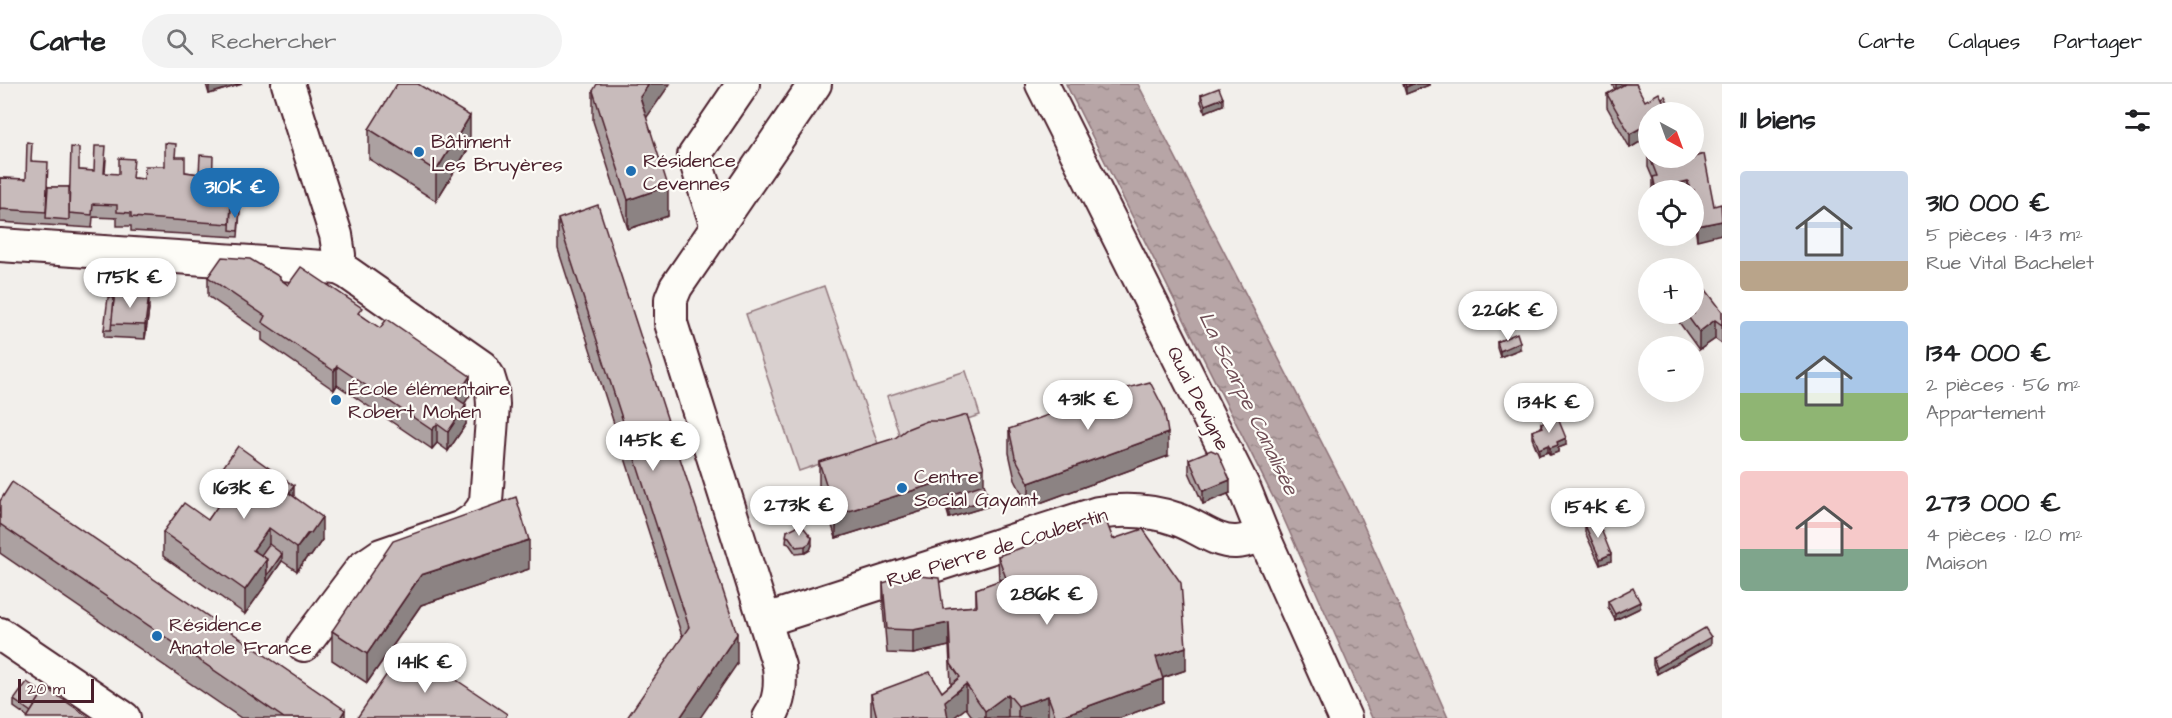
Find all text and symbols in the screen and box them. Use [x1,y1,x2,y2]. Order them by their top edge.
search box [142,14,562,68]
text: Carte [30,22,106,61]
icon: search [163,25,196,58]
text: Rechercher [211,26,336,57]
text: Carte [1858,27,1915,56]
text: Calques [1948,27,2020,56]
text: Partager [2053,27,2142,56]
north arrow [1638,102,1704,168]
map controls [1638,102,1704,402]
text: 11 biens [1740,102,1816,138]
icon: filters [2121,104,2154,137]
place label: Bâtiment Les Bruyères [431,128,563,180]
marker: Bâtiment Les Bruyères [412,145,426,159]
place label: Résidence Cevennes [643,147,736,198]
marker: Résidence Cevennes [624,164,638,178]
pin: 310K € [186,168,284,219]
text: 310K € [204,173,266,201]
button: locate [1638,180,1704,246]
text: 310 000 € [1926,185,2050,221]
icon: home [1788,195,1860,267]
text: 5 pièces · 143 m² [1926,221,2083,249]
text: Rue Vital Bachelet [1926,249,2094,277]
pin: 175K € [81,258,179,309]
button: + [1638,258,1704,324]
text: 175K € [97,263,163,291]
pin: 226K € [1459,291,1557,342]
text: 226K € [1472,296,1544,324]
water label: La Scarpe Canalisée [1192,307,1306,501]
text: 134 000 € [1926,335,2051,371]
button: − [1638,336,1704,402]
street label: Quai Devigne [1159,341,1237,456]
icon: home [1788,345,1860,417]
text: 2 pièces · 56 m² [1926,371,2081,399]
place label: École élémentaire Robert Mohen [348,375,510,426]
pin: 431K € [1039,380,1137,431]
pin: 134K € [1500,383,1598,434]
text: 431K € [1057,385,1119,413]
text: 134K € [1518,388,1580,416]
marker: École élémentaire Robert Mohen [329,393,343,407]
text: Appartement [1926,399,2046,427]
pin: 145K € [604,421,702,472]
text: 145K € [620,426,686,454]
place label: Centre Social Gayant [914,463,1038,515]
pin: 163K € [195,469,293,520]
text: 163K € [213,474,275,502]
marker: Centre Social Gayant [895,481,909,495]
text: 273 000 € [1926,485,2061,521]
pin: 273K € [750,486,848,537]
pin: 154K € [1549,488,1647,539]
text: 273K € [764,491,834,519]
text: 154K € [1565,493,1631,521]
icon: home [1788,495,1860,567]
street label: Rue Pierre de Coubertin [883,501,1111,595]
text: 4 pièces · 120 m² [1926,521,2083,549]
text: Maison [1926,549,1987,577]
pin: 286K € [998,575,1096,626]
text: 286K € [1011,580,1083,608]
place label: Résidence Anatole France [169,611,312,662]
marker: Résidence Anatole France [150,629,164,643]
pin: 141K € [376,643,474,694]
text: 141K € [398,648,452,676]
scale bar [18,676,94,704]
text: 20 m [27,678,65,700]

